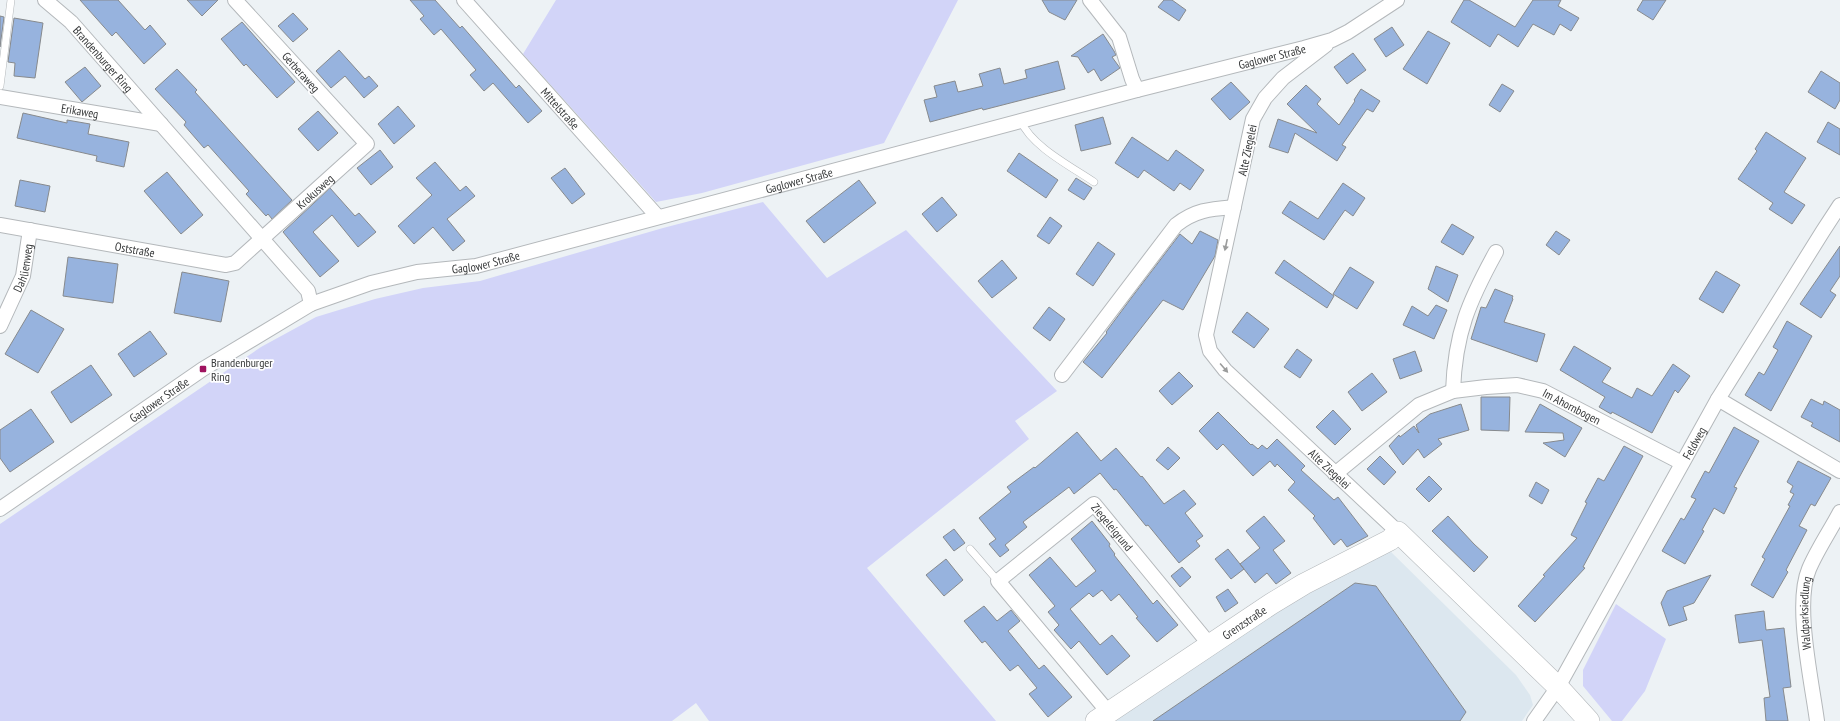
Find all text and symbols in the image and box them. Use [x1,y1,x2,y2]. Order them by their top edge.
street label: Brandenburger Ring [70,23,136,95]
street label: Gaglower Straße [1237,40,1307,72]
street label: Gerberaweg [279,49,323,95]
street label: Mittelstraße [538,84,583,132]
street label: Erikaweg [60,100,100,121]
street label: Alte Ziegelei [1234,123,1260,177]
street label: Gaglower Straße [764,164,834,196]
street label: Krokusweg [293,170,336,212]
street label: Oststraße [114,238,156,260]
one-way arrow [1222,239,1228,251]
street label: Dahlienweg [9,243,35,294]
street label: Gaglower Straße [451,247,521,276]
place label: Brandenburger Ring [211,355,273,384]
one-way arrow [1219,362,1228,373]
marker: Brandenburger Ring [198,364,208,374]
street label: Gaglower Straße [126,374,192,425]
street label: Im Ahornbogen [1540,385,1603,427]
street label: Feldweg [1679,424,1709,462]
street label: Alte Ziegelei [1306,445,1354,492]
street label: Ziegeleigrund [1089,500,1137,554]
street label: Waldparksiedlung [1796,574,1814,651]
street label: Grenzstraße [1219,602,1269,642]

